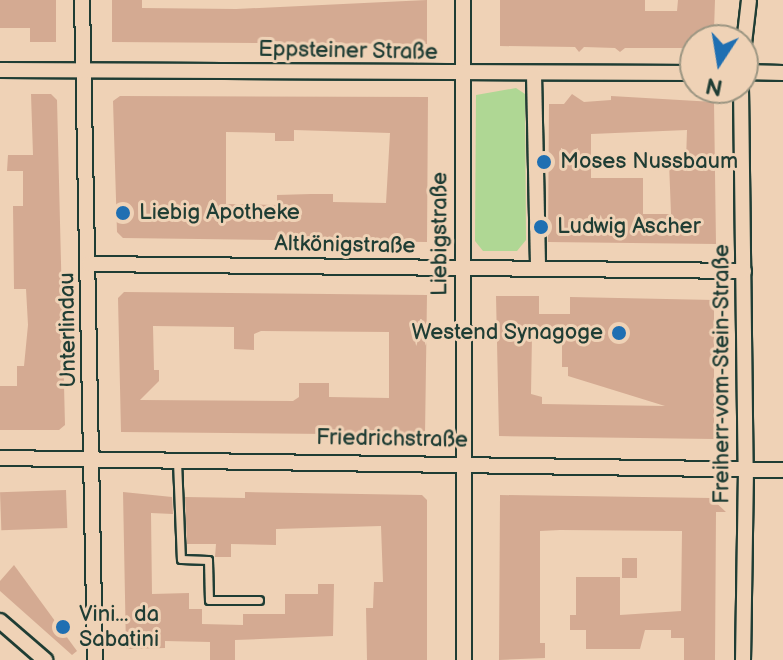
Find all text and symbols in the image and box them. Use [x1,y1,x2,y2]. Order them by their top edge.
north arrow [679,24,759,104]
street label: Eppsteiner Straße [258,36,438,66]
text: N [703,71,725,101]
place label: Moses Nussbaum [560,149,738,175]
marker: Moses Nussbaum [535,153,553,171]
street label: Liebigstraße [427,172,453,296]
place label: Liebig Apotheke [139,200,300,226]
marker: Liebig Apotheke [114,204,132,222]
place label: Ludwig Ascher [557,214,701,240]
marker: Ludwig Ascher [532,218,550,236]
street label: Altkönigstraße [274,231,416,259]
street label: Freiherr-vom-Stein-Straße [709,244,735,504]
street label: Unterlindau [54,272,82,388]
place label: Westend Synagoge [411,320,603,346]
marker: Westend Synagoge [610,324,628,342]
street label: Friedrichstraße [316,424,468,454]
place label: Vini... da Sabatini [79,601,159,652]
marker: Vini... da Sabatini [54,618,72,636]

